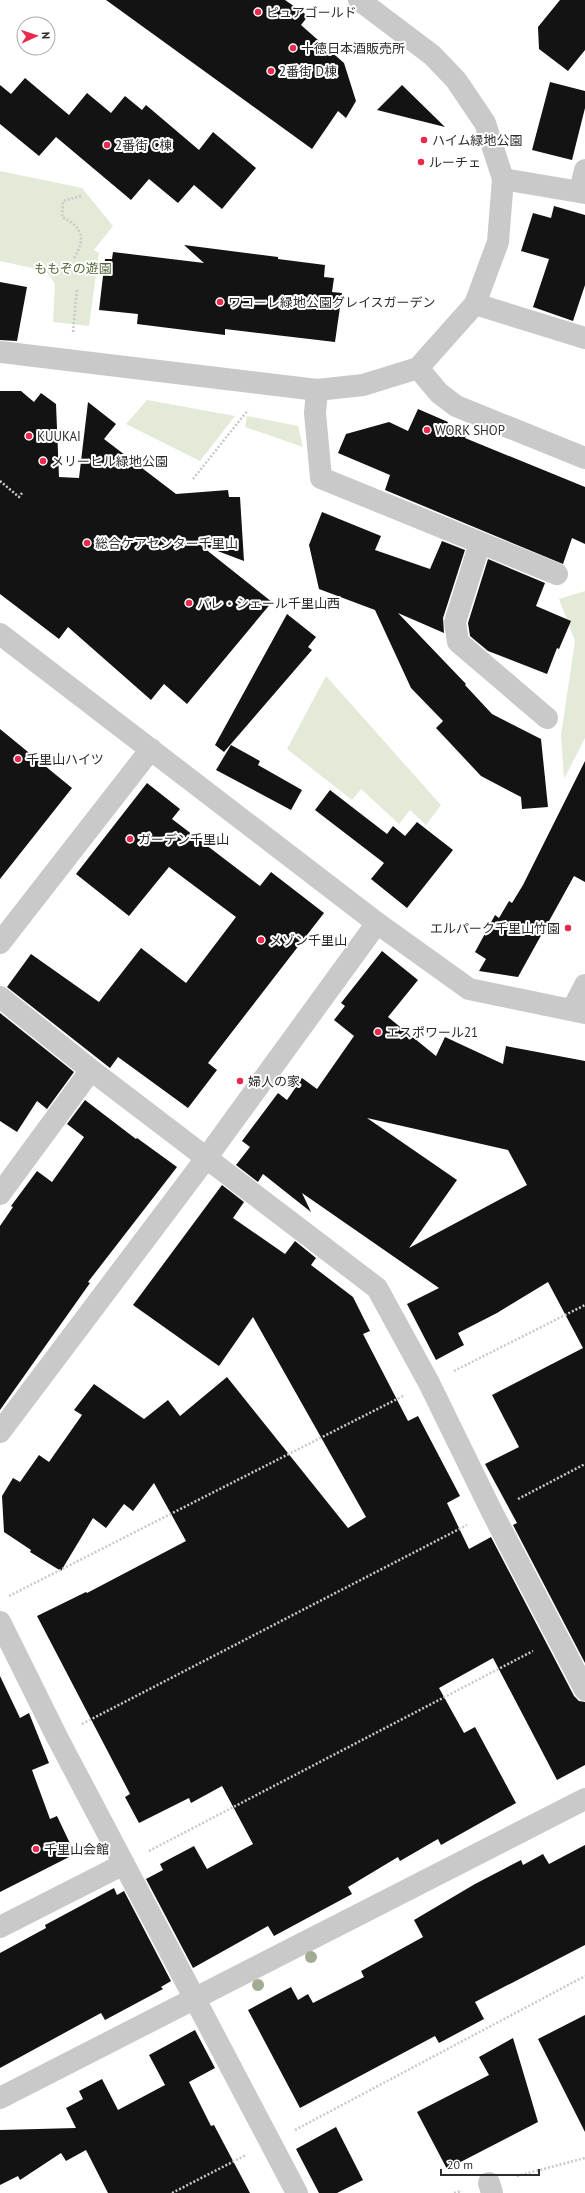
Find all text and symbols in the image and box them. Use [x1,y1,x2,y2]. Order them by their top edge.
place label: ピュアゴールド [266,4,357,21]
marker: ピュアゴールド [253,7,263,17]
north arrow [16,16,56,56]
text: N [39,31,53,39]
place label: 十徳日本酒販売所 [301,40,405,57]
marker: 十徳日本酒販売所 [288,43,298,53]
place label: 2番街 D棟 [279,63,337,80]
marker: 2番街 D棟 [266,66,276,76]
place label: ハイム緑地公園 [432,132,522,149]
marker: ハイム緑地公園 [419,135,429,145]
place label: 2番街 C棟 [115,137,172,154]
marker: 2番街 C棟 [102,140,112,150]
place label: ルーチェ [429,154,481,171]
marker: ルーチェ [416,157,426,167]
park label: ももぞの遊園 [34,260,112,277]
place label: ワコーレ緑地公園グレイスガーデン [228,294,436,311]
marker: ワコーレ緑地公園グレイスガーデン [215,297,225,307]
place label: WORK SHOP [435,422,505,439]
marker: WORK SHOP [422,425,432,435]
place label: KUUKAI [37,428,81,445]
marker: KUUKAI [24,431,34,441]
place label: メリーヒル緑地公園 [51,453,168,470]
marker: メリーヒル緑地公園 [38,456,48,466]
place label: 総合ケアセンター千里山 [95,535,238,552]
marker: 総合ケアセンター千里山 [82,538,92,548]
place label: パレ・シェール千里山西 [197,595,340,612]
marker: パレ・シェール千里山西 [184,598,194,608]
place label: 千里山ハイツ [26,751,104,768]
marker: 千里山ハイツ [13,754,23,764]
place label: ガーデン千里山 [138,831,229,848]
marker: ガーデン千里山 [125,834,135,844]
place label: エルパーク千里山竹園 [430,920,560,937]
marker: エルパーク千里山竹園 [563,923,573,933]
place label: メゾン千里山 [269,932,347,949]
marker: メゾン千里山 [256,935,266,945]
place label: エスポワール21 [386,1024,478,1041]
marker: エスポワール21 [373,1027,383,1037]
place label: 婦人の家 [248,1073,300,1090]
marker: 婦人の家 [235,1076,245,1086]
place label: 千里山会館 [44,1841,109,1858]
marker: 千里山会館 [31,1844,41,1854]
scale bar [441,2151,539,2177]
text: 20 m [447,2157,473,2172]

